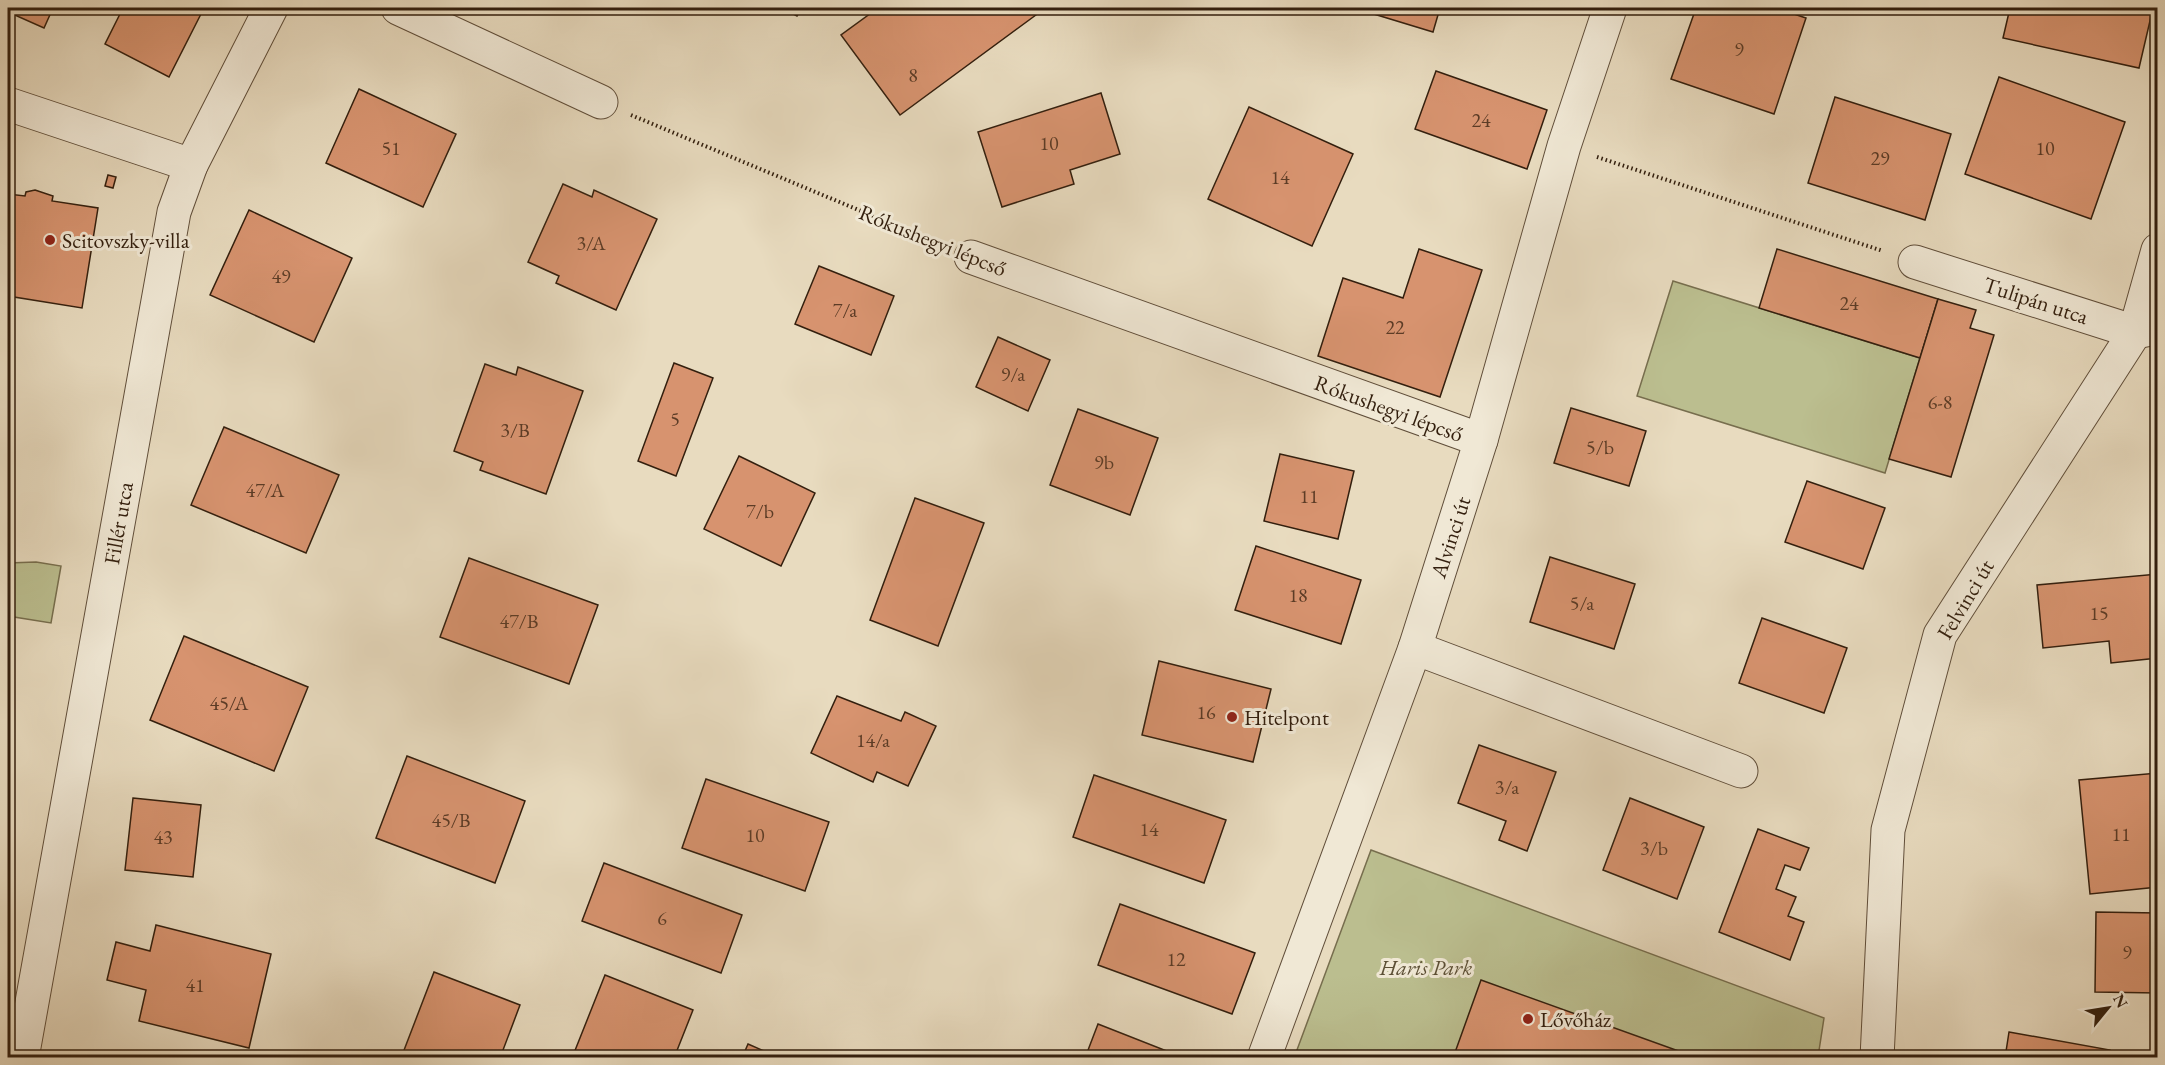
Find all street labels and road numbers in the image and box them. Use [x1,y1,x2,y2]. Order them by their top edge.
street label: Rókushegyi lépcső [855,198,1011,283]
street label: Tulipán utca [1980,270,2092,331]
street label: Rókushegyi lépcső [1310,368,1467,449]
street label: Fillér utca [97,479,140,567]
street label: Alvinci út [1423,492,1477,583]
street label: Felvinci út [1930,554,2001,645]

